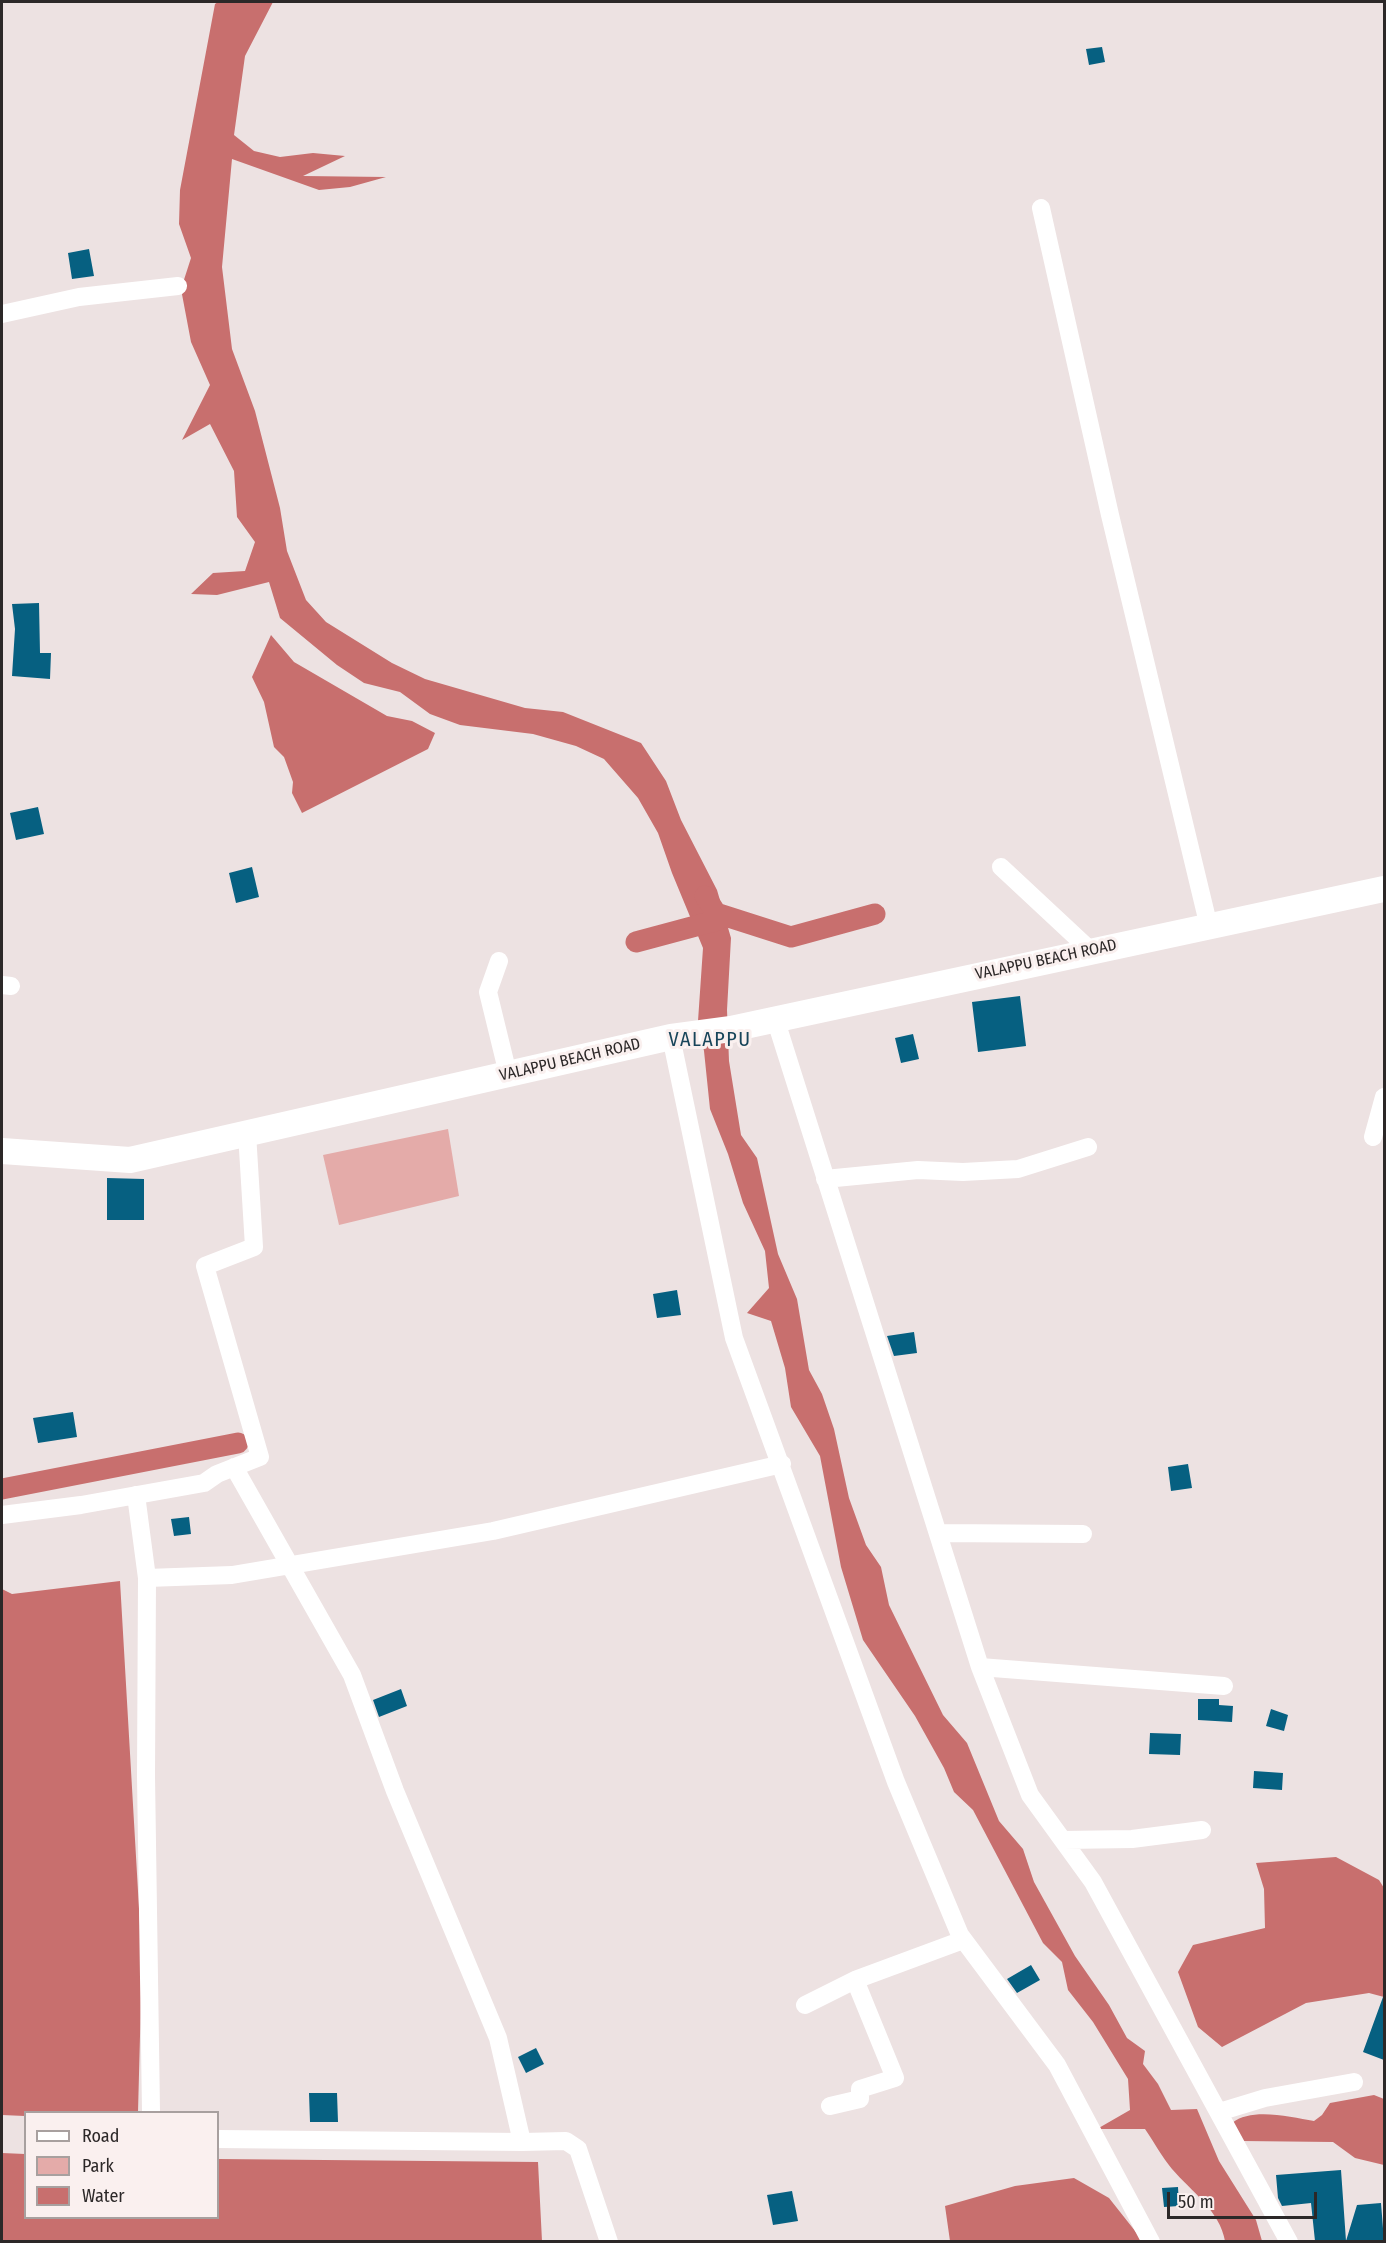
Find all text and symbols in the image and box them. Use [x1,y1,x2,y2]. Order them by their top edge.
street label: VALAPPU BEACH ROAD [974,936,1118,984]
district label: VALAPPU [669,1028,751,1052]
street label: VALAPPU BEACH ROAD [498,1034,642,1086]
legend [24,2111,219,2219]
text: Road [82,2125,119,2147]
text: Park [82,2155,114,2177]
scale bar [1170,2180,1320,2218]
text: Water [82,2185,125,2207]
text: 50 m [1178,2191,1214,2213]

